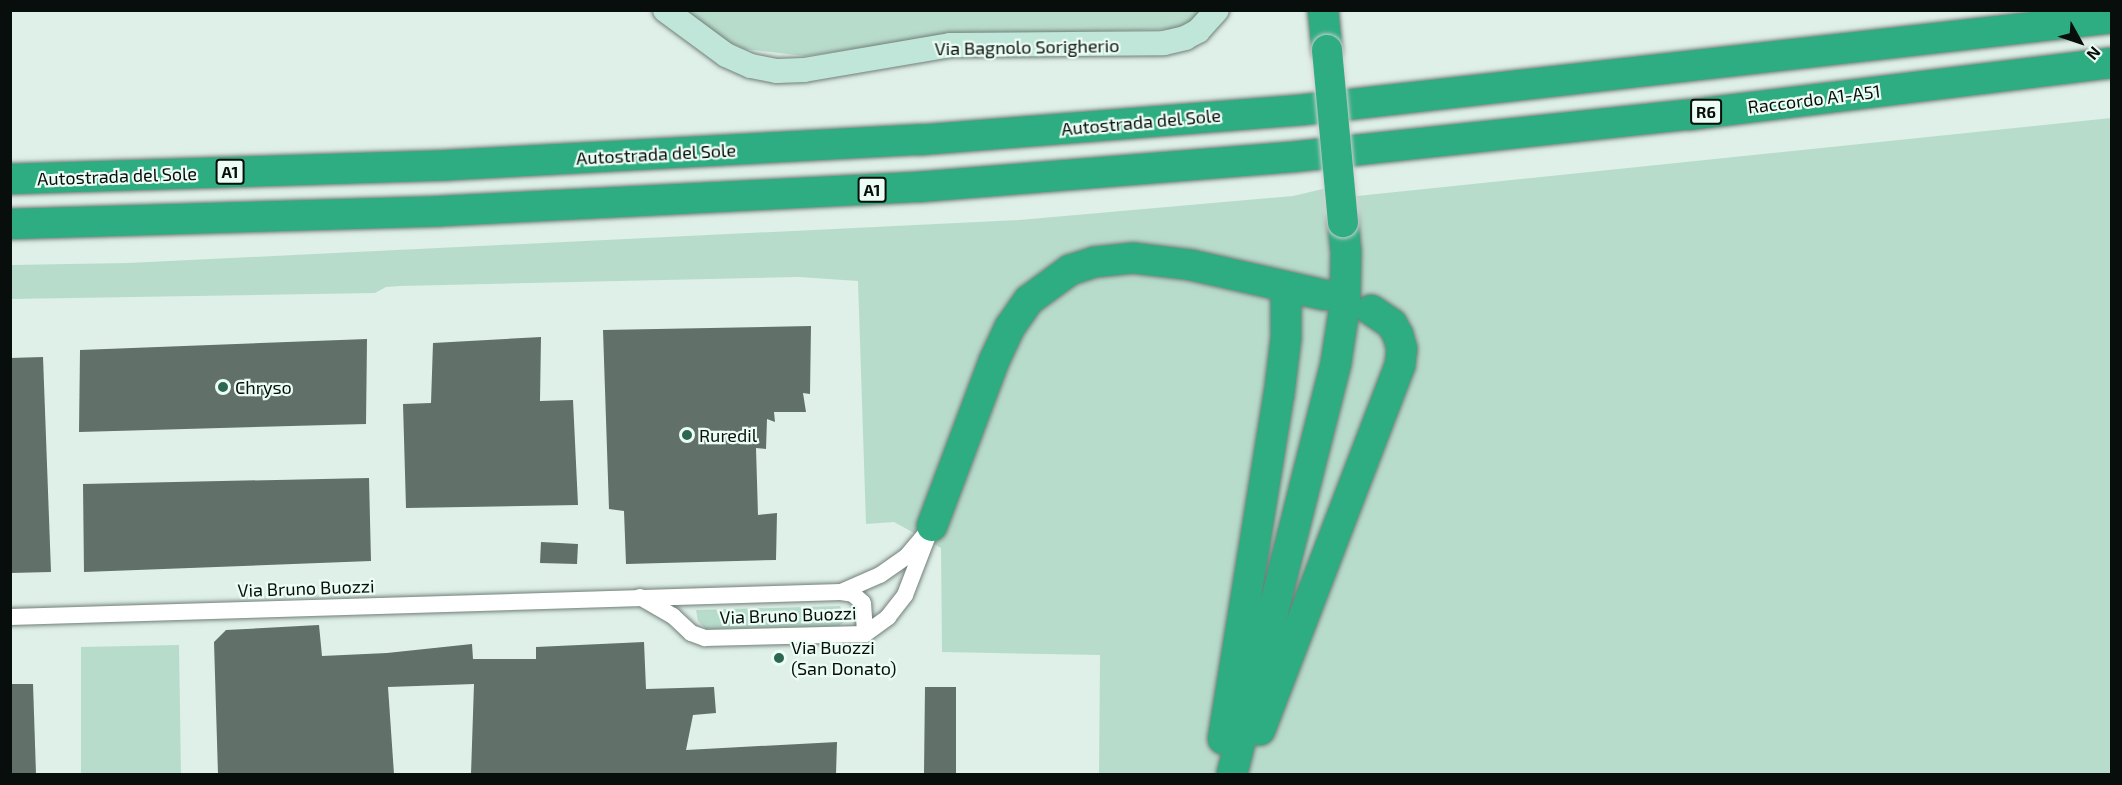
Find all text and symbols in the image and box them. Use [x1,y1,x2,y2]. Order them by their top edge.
north arrow [2050,12,2110,72]
street label: Via Bagnolo Sorigherio [934,35,1120,59]
text: N [2083,43,2105,64]
street label: Raccordo A1-A51 [1746,80,1882,118]
road number: R6 [1690,99,1722,125]
street label: Autostrada del Sole [1060,104,1222,140]
street label: Autostrada del Sole [575,139,737,169]
road number: A1 [215,159,245,185]
street label: Autostrada del Sole [36,162,198,190]
road number: A1 [857,177,887,203]
place label: Chryso [235,376,292,398]
marker: Chryso [216,380,230,394]
place label: Ruredil [699,424,757,446]
marker: Ruredil [680,428,694,442]
street label: Via Bruno Buozzi [237,575,375,601]
street label: Via Bruno Buozzi [719,602,857,628]
place label: Via Buozzi (San Donato) [791,637,896,680]
marker: Via Buozzi (San Donato) [772,651,786,665]

